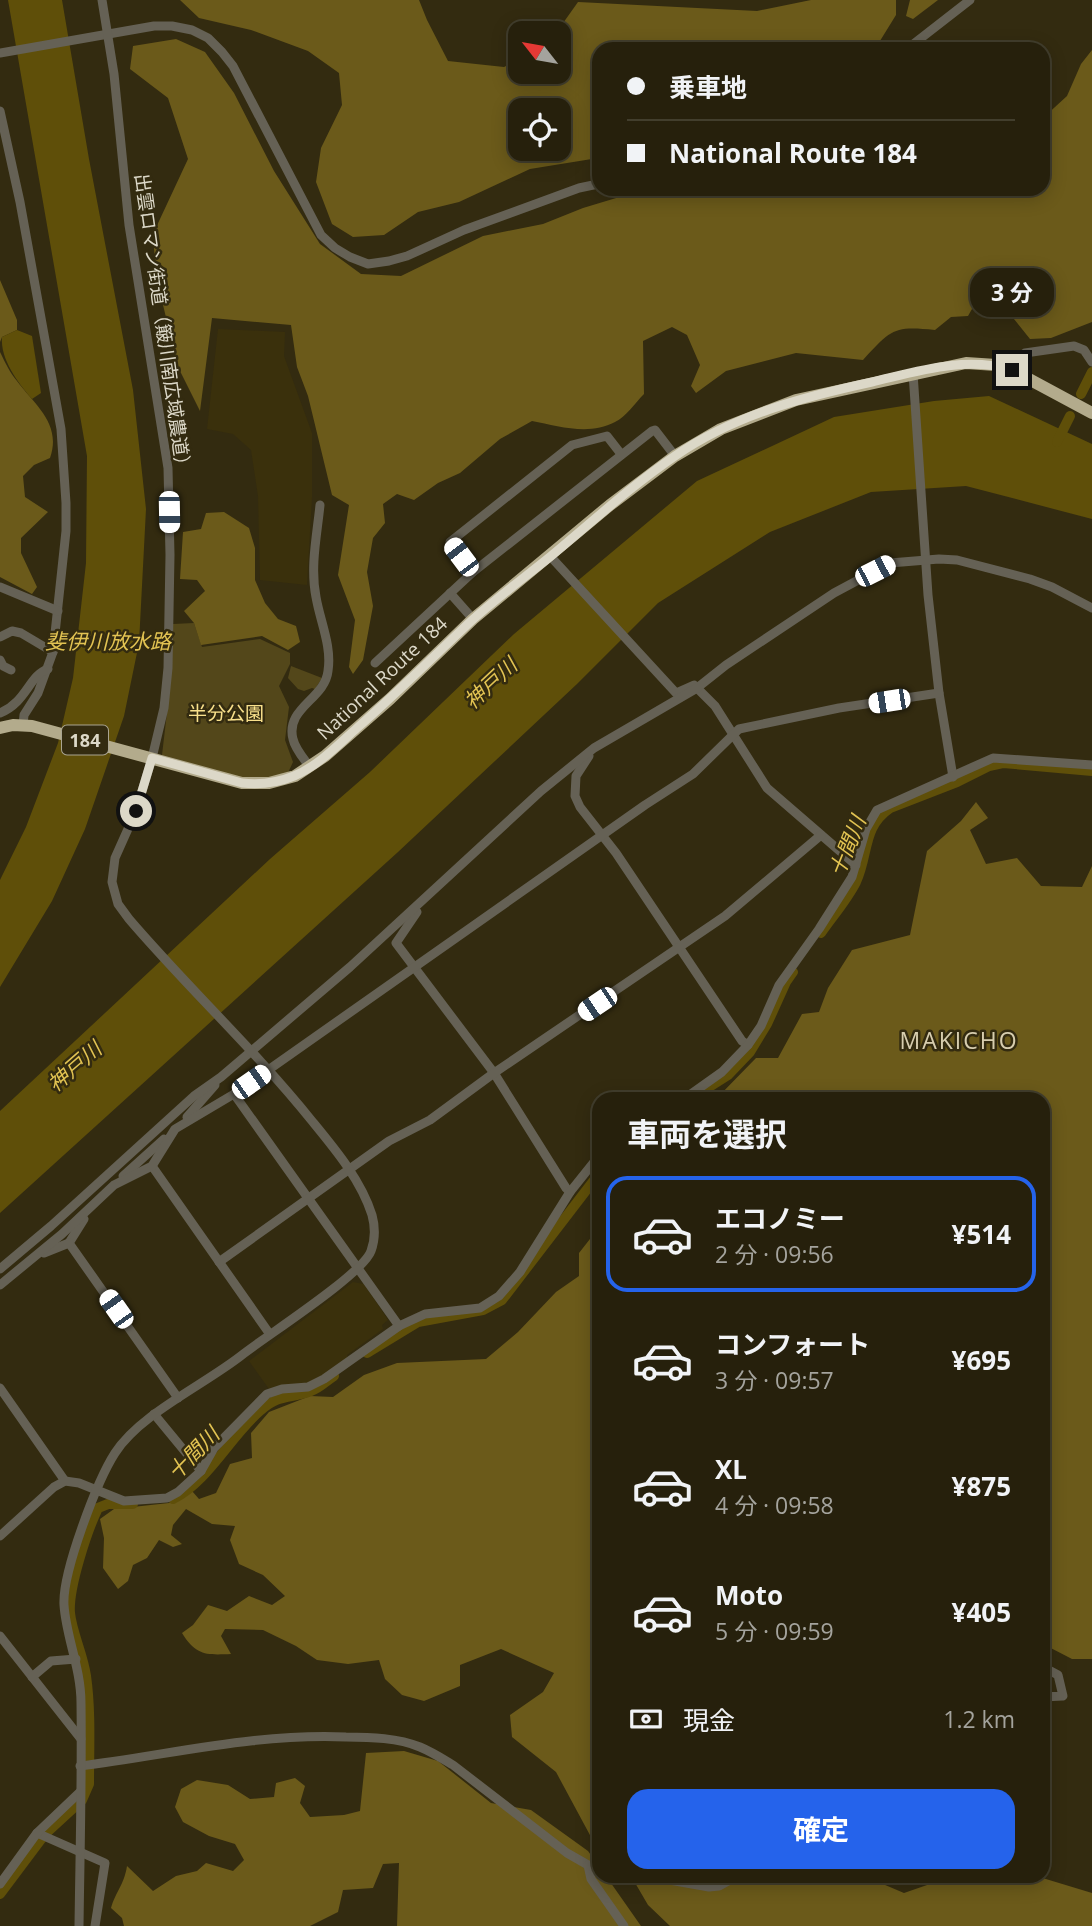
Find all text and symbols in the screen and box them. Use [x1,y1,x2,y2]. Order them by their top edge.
north arrow [508,21,570,84]
map controls [508,21,571,161]
text: 乗車地 [669,69,747,105]
button: locate [508,98,571,161]
text: National Route 184 [669,135,917,171]
street label: 出雲ロマン街道（簸川南広域農道） [129,172,197,476]
callout: 3 分 [970,268,1054,318]
text: 3 分 [991,276,1033,308]
route end [996,354,1028,386]
car [159,491,180,533]
car [440,534,483,580]
car [852,552,899,590]
street label: National Route 184 [311,611,453,745]
water label: 斐伊川放水路 [45,627,173,655]
water label: 神戸川 [457,650,524,715]
car [867,687,912,715]
park label: 半分公園 [188,700,264,726]
road number: 184 [62,726,108,754]
route start [120,795,152,827]
water label: 十間川 [822,810,873,880]
car [574,984,621,1024]
district label: MAKICHO [899,1024,1019,1056]
water label: 神戸川 [41,1033,108,1097]
car [228,1061,275,1103]
text: 車両を選択 [627,1112,787,1155]
text: エコノミー [715,1200,845,1236]
icon: car [631,1203,694,1266]
text: ¥514 [952,1216,1011,1252]
text: 2 分 · 09:56 [715,1238,834,1270]
car [96,1286,137,1332]
text: コンフォート [715,1326,870,1362]
icon: car [631,1329,694,1392]
text: ¥695 [952,1342,1011,1378]
text: 3 分 · 09:57 [715,1364,834,1396]
water label: 十間川 [161,1419,226,1485]
text: XL [715,1451,747,1487]
icon: car [631,1455,694,1518]
text: ¥875 [952,1468,1011,1504]
text: 4 分 · 09:58 [715,1489,834,1521]
text: Moto [715,1577,783,1613]
icon: car [631,1581,694,1644]
text: ¥405 [952,1594,1011,1630]
text: 5 分 · 09:59 [715,1615,834,1647]
icon: cash [627,1700,665,1738]
text: 現金 [683,1702,735,1738]
text: 1.2 km [943,1703,1015,1735]
button: 確定 [627,1789,1015,1869]

